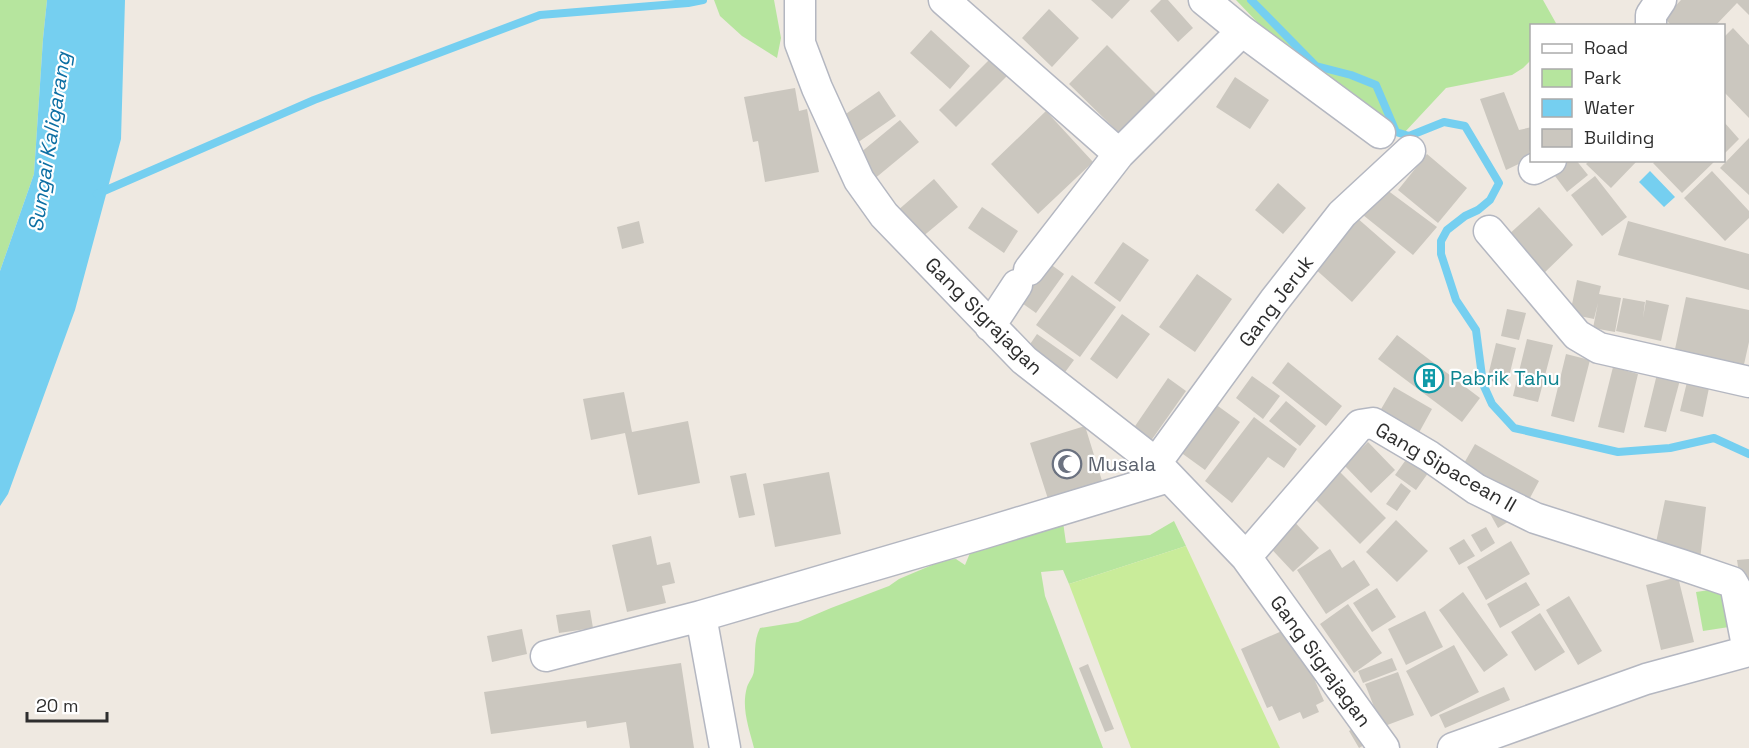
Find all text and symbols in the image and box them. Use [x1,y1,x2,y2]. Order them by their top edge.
legend [1530,24,1725,162]
text: Road [1584,36,1628,59]
water label: Sungai Kaligarang [21,49,77,234]
text: Park [1584,66,1622,89]
text: Water [1584,96,1635,119]
text: Building [1584,126,1654,149]
street label: Gang Jeruk [1233,250,1319,352]
street label: Gang Sigrajagan [920,252,1048,380]
building icon: Pabrik Tahu [1413,362,1445,394]
place label: Pabrik Tahu [1450,365,1560,391]
street label: Gang Sipacean II [1371,416,1521,518]
mosque icon: Musala [1051,448,1083,480]
place label: Musala [1088,451,1156,477]
street label: Gang Sigrajagan [1265,590,1377,732]
scale bar [27,685,106,723]
text: 20 m [36,694,79,717]

